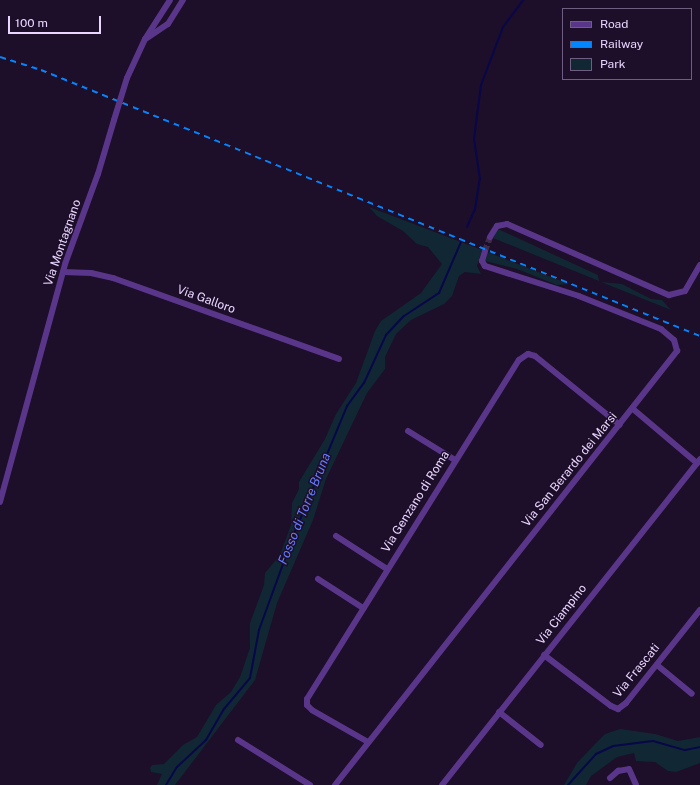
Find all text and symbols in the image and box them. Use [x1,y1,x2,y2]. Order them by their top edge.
scale bar [10,8,103,34]
legend [562,8,692,80]
text: 100 m [15,16,48,30]
text: Road [600,17,628,31]
text: Railway [600,37,643,51]
text: Park [600,57,626,71]
street label: Via Montagnano [41,198,85,288]
street label: Via Galloro [175,283,237,317]
street label: Via San Berardo dei Marsi [519,410,621,530]
street label: Via Genzano di Roma [379,449,453,555]
water label: Fosso di Torre Bruna [275,451,335,567]
street label: Via Ciampino [534,582,590,648]
street label: Via Frascati [611,641,663,701]

